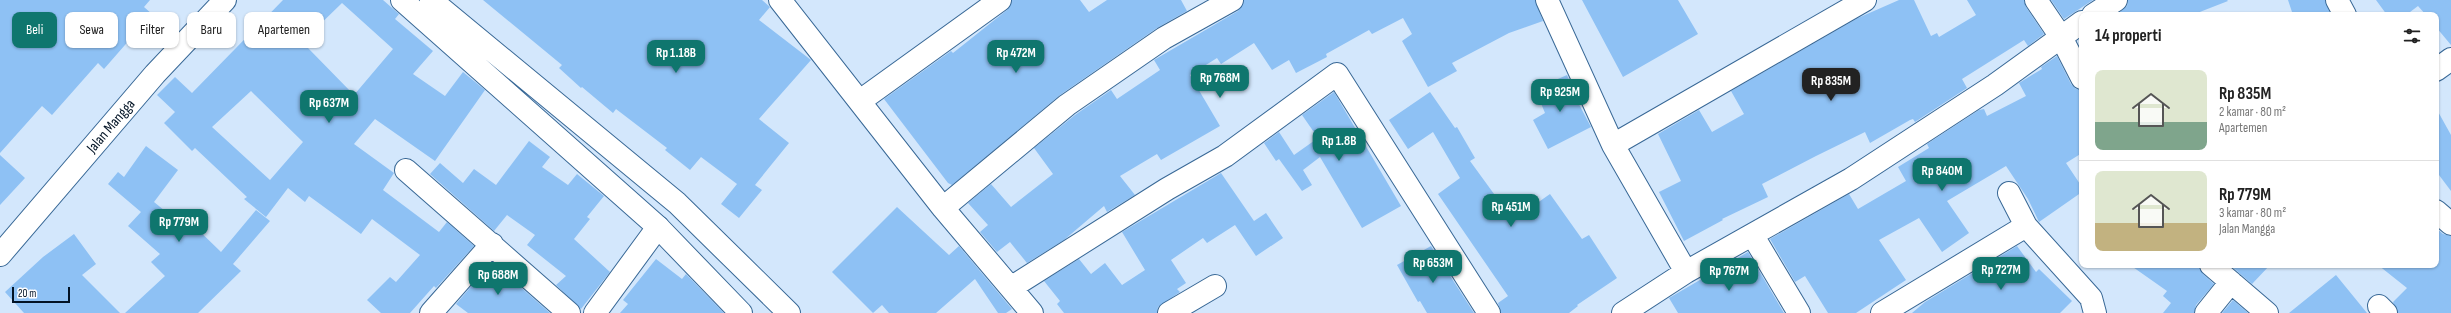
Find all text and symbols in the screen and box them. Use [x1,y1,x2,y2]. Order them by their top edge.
chip: Beli [12,12,57,48]
chip: Sewa [65,12,118,48]
chip: Filter [126,12,179,48]
chip: Baru [187,12,236,48]
chip: Apartemen [244,12,324,48]
icon: filters [2401,25,2423,47]
text: 14 properti [2095,26,2161,46]
pin: Rp 1.18B [635,40,717,74]
pin: Rp 472M [979,40,1053,74]
text: Rp 1.18B [656,45,696,61]
text: Rp 472M [996,45,1036,61]
pin: Rp 768M [1183,65,1257,99]
pin: Rp 835M [1794,68,1868,102]
text: Rp 768M [1200,70,1240,86]
text: Rp 835M [1811,73,1851,89]
pin: Rp 925M [1523,79,1597,113]
text: Rp 925M [1540,84,1580,100]
text: Rp 835M [2219,84,2271,104]
icon: home [2127,86,2175,134]
pin: Rp 637M [292,90,366,124]
street label: Jalan Mangga [82,95,139,157]
text: Rp 637M [309,95,349,111]
text: 2 kamar · 80 m² [2219,104,2286,120]
text: Apartemen [2219,120,2267,136]
pin: Rp 1.8B [1302,128,1376,162]
text: Rp 1.8B [1322,133,1356,149]
pin: Rp 840M [1905,158,1979,192]
text: Rp 840M [1922,163,1962,179]
text: Rp 779M [2219,185,2271,205]
icon: home [2127,187,2175,235]
pin: Rp 451M [1474,194,1548,228]
text: Rp 451M [1491,199,1531,215]
text: 3 kamar · 80 m² [2219,205,2286,221]
pin: Rp 779M [142,209,216,243]
text: Rp 779M [159,214,199,230]
text: Jalan Mangga [2219,221,2275,237]
pin: Rp 653M [1396,250,1470,284]
text: Rp 653M [1413,255,1453,271]
pin: Rp 727M [1964,257,2038,291]
pin: Rp 767M [1692,258,1766,292]
pin: Rp 688M [461,262,535,296]
text: Rp 727M [1981,262,2021,278]
text: Rp 767M [1709,263,1749,279]
text: Rp 688M [478,267,518,283]
scale bar [12,285,70,304]
text: 20 m [18,287,36,300]

